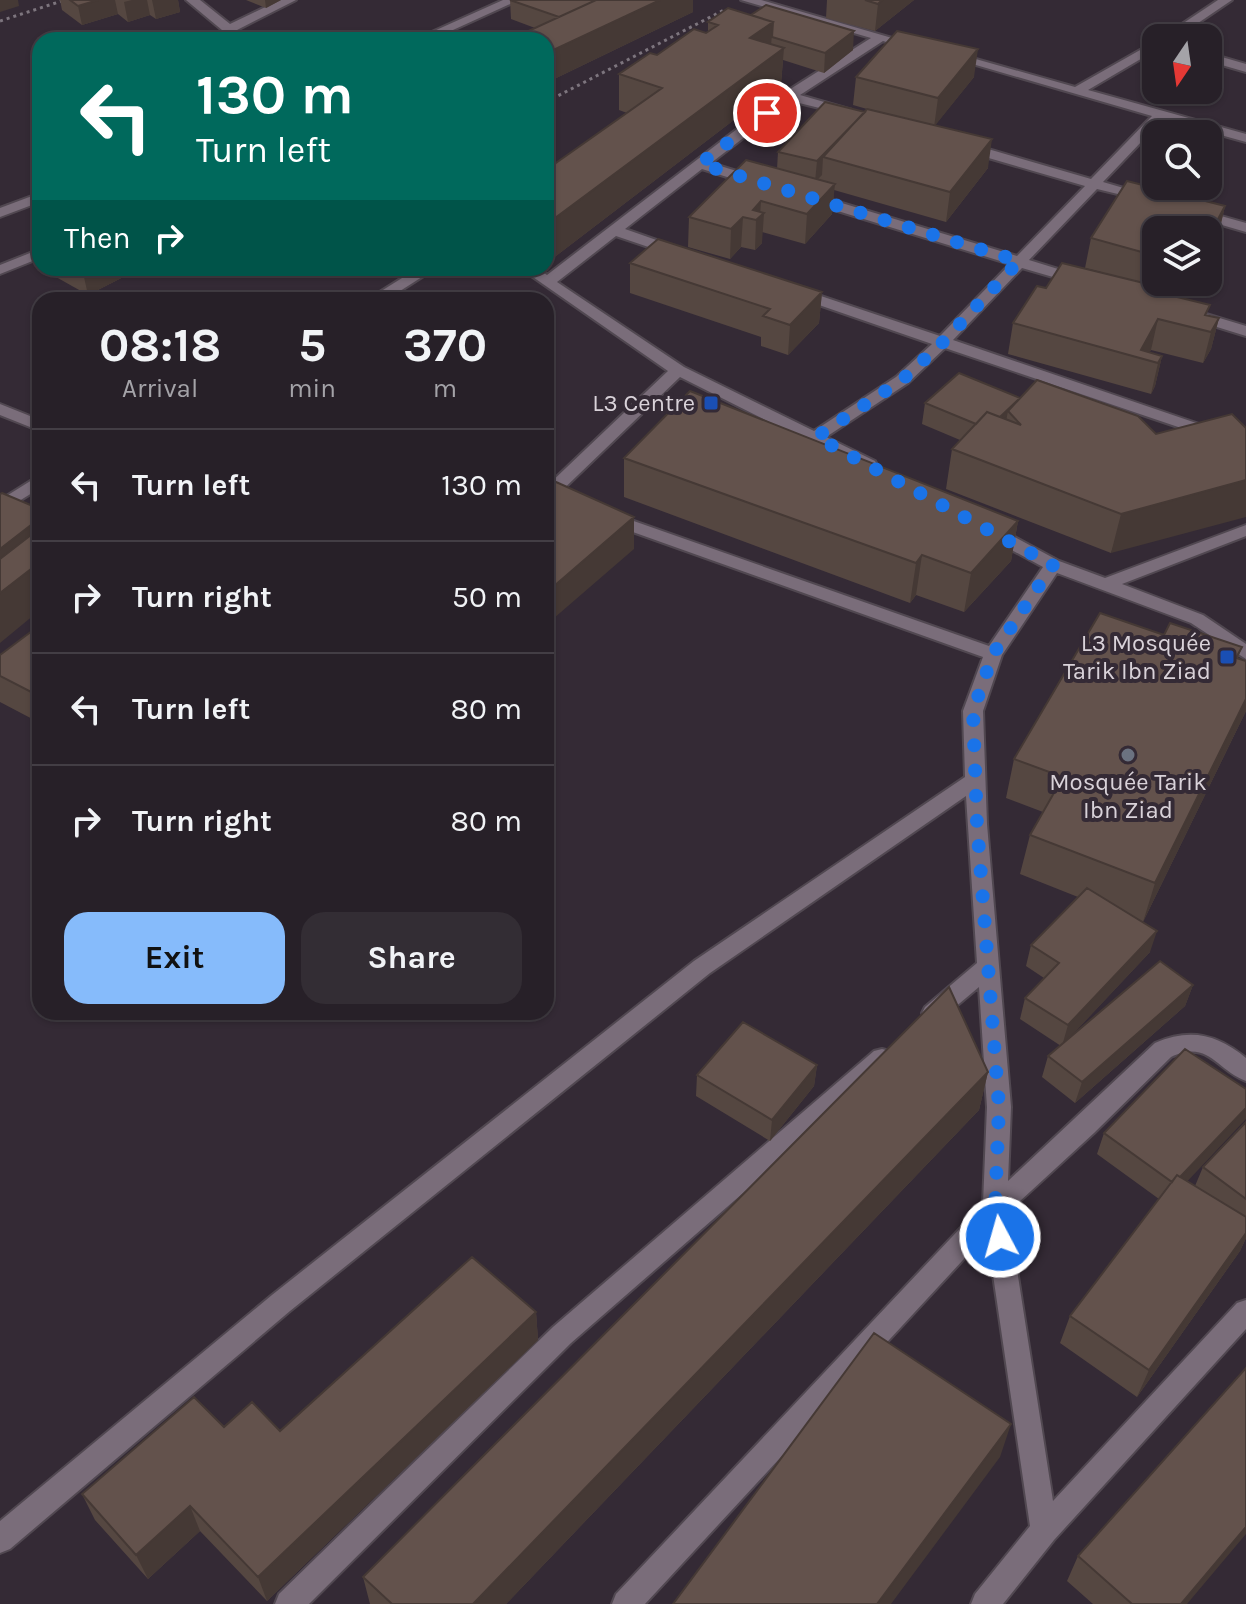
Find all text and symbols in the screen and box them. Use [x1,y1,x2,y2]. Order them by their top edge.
north arrow [1142,24,1222,104]
map controls [1142,24,1222,296]
text: 130 m [196,62,354,127]
icon: left [64,64,168,168]
pin [733,79,801,147]
icon: arrive [745,91,789,135]
button: search [1142,120,1222,200]
text: Turn left [196,129,331,171]
icon: right [147,216,191,260]
button: layers [1142,216,1222,296]
text: Then [64,220,131,256]
text: 08:18 [99,317,221,373]
text: 5 [298,317,326,373]
text: 370 [403,317,487,373]
text: Arrival [122,373,198,404]
text: min [288,373,336,404]
text: m [433,373,457,404]
place label: L3 Centre [592,389,695,417]
marker: L3 Centre [702,394,720,412]
icon: left [64,463,108,507]
text: Turn left [132,467,250,503]
text: 130 m [441,467,522,503]
icon: right [64,575,108,619]
text: Turn right [132,579,272,615]
text: 50 m [452,579,522,615]
place label: L3 Mosquée Tarik Ibn Ziad [1063,629,1211,685]
marker: L3 Mosquée Tarik Ibn Ziad [1218,648,1236,666]
icon: left [64,687,108,731]
text: Turn left [132,691,250,727]
text: 80 m [451,691,522,727]
marker: Mosquée Tarik Ibn Ziad [1119,746,1137,764]
place label: Mosquée Tarik Ibn Ziad [1049,768,1207,824]
icon: right [64,799,108,843]
text: Turn right [132,803,272,839]
text: 80 m [451,803,522,839]
button: Exit [64,912,285,1004]
button: Share [301,912,522,1004]
position arrow [958,1195,1042,1279]

